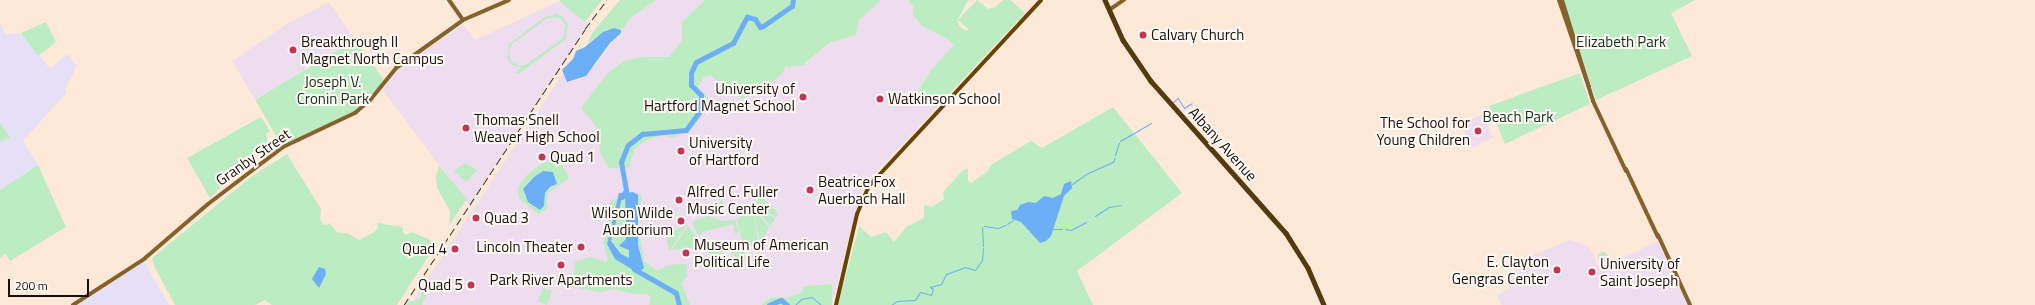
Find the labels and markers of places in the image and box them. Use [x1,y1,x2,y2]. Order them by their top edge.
place label: Calvary Church [1151,26,1244,44]
marker: Calvary Church [1138,30,1148,40]
place label: Breakthrough II Magnet North Campus [301,32,444,67]
marker: Breakthrough II Magnet North Campus [288,45,298,55]
place label: University of Hartford Magnet School [644,79,795,114]
place label: Watkinson School [888,90,1001,108]
marker: University of Hartford Magnet School [798,92,808,102]
marker: Watkinson School [875,94,885,104]
place label: Thomas Snell Weaver High School [474,110,600,145]
place label: The School for Young Children [1376,113,1470,148]
marker: Thomas Snell Weaver High School [461,123,471,133]
marker: The School for Young Children [1473,126,1483,136]
place label: University of Hartford [689,133,759,168]
marker: University of Hartford [676,146,686,156]
place label: Quad 1 [550,148,595,166]
marker: Quad 1 [537,152,547,162]
place label: Beatrice Fox Auerbach Hall [818,172,906,207]
place label: Alfred C. Fuller Music Center [687,182,778,217]
marker: Beatrice Fox Auerbach Hall [805,185,815,195]
marker: Alfred C. Fuller Music Center [674,195,684,205]
place label: Wilson Wilde Auditorium [591,203,673,238]
place label: Quad 3 [484,209,529,227]
marker: Quad 3 [471,213,481,223]
marker: Wilson Wilde Auditorium [676,216,686,226]
place label: Museum of American Political Life [694,235,829,270]
place label: Lincoln Theater [476,238,573,256]
place label: Quad 4 [402,240,447,258]
marker: Lincoln Theater [576,242,586,252]
marker: Quad 4 [450,244,460,254]
marker: Museum of American Political Life [681,248,691,258]
place label: E. Clayton Gengras Center [1452,252,1549,287]
place label: University of Saint Joseph [1600,254,1680,289]
marker: Park River Apartments [556,260,566,270]
marker: E. Clayton Gengras Center [1552,265,1562,275]
marker: University of Saint Joseph [1587,267,1597,277]
place label: Park River Apartments [490,271,632,289]
place label: Quad 5 [418,276,463,294]
marker: Quad 5 [466,280,476,290]

